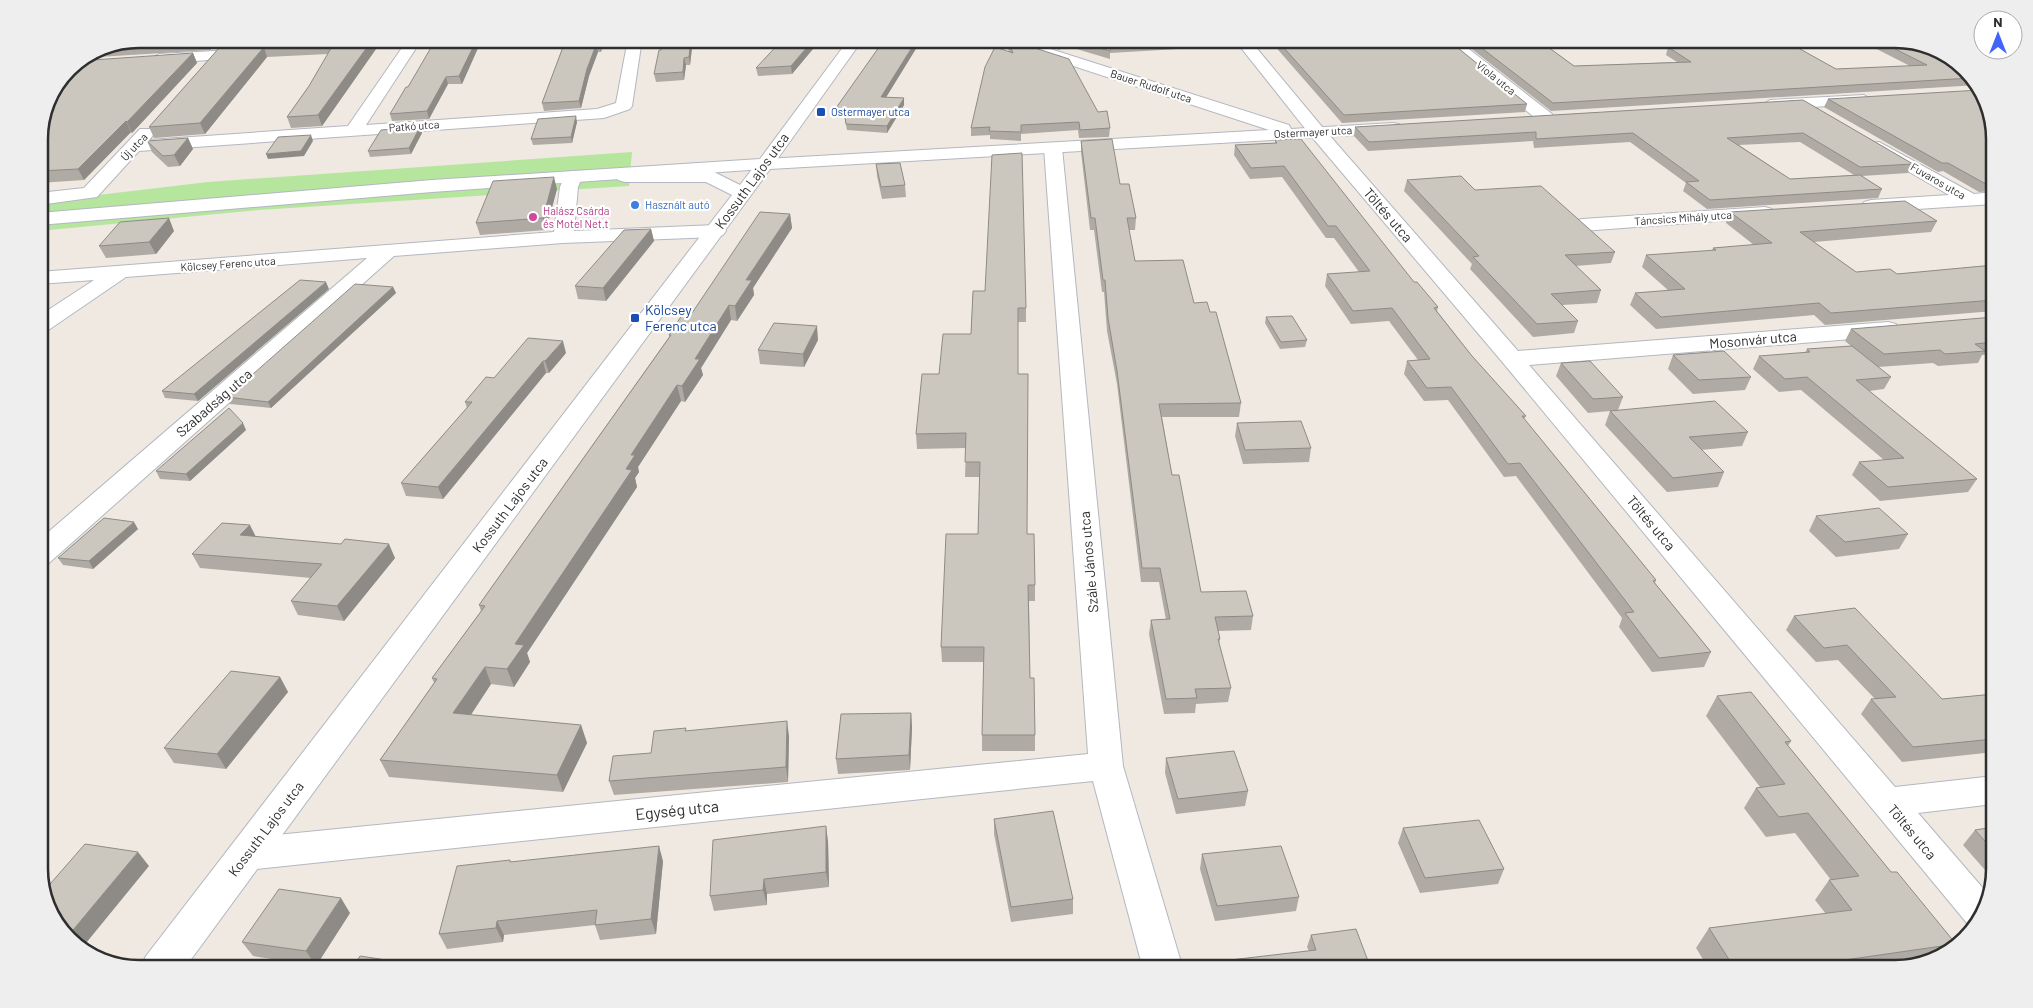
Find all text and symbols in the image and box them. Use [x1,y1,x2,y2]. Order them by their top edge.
north arrow [1973,10,2023,60]
text: N [1993,13,2003,30]
street label: Viola utca [1474,58,1519,97]
street label: Bauer Rudolf utca [1109,66,1193,105]
place label: Ostermayer utca [831,105,910,118]
marker: Ostermayer utca [815,106,827,118]
street label: Patkó utca [388,117,440,134]
street label: Ostermayer utca [1273,123,1353,140]
street label: Kossuth Lajos utca [711,129,792,232]
street label: Új utca [118,130,150,163]
street label: Fuvaros utca [1908,160,1968,202]
street label: Töltés utca [1360,184,1417,245]
place label: Használt autó [645,198,710,211]
marker: Használt autó [629,199,641,211]
place label: Halász Csárda és Motel Net.t [543,204,610,230]
street label: Táncsics Mihály utca [1634,208,1732,227]
marker: Halász Csárda és Motel Net.t [527,211,539,223]
street label: Kölcsey Ferenc utca [180,254,276,273]
place label: Kölcsey Ferenc utca [645,301,717,334]
marker: Kölcsey Ferenc utca [629,312,641,324]
street label: Mosonvár utca [1708,327,1797,352]
street label: Szabadság utca [172,365,255,440]
street label: Kossuth Lajos utca [468,454,551,556]
street label: Töltés utca [1624,492,1679,554]
street label: Szále János utca [1076,511,1101,613]
street label: Kossuth Lajos utca [224,778,307,880]
street label: Egység utca [634,796,720,823]
street label: Töltés utca [1885,801,1940,863]

